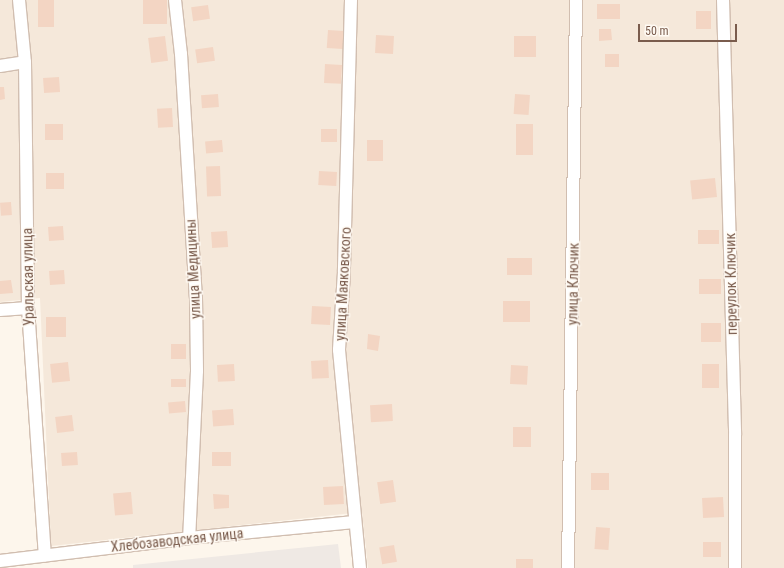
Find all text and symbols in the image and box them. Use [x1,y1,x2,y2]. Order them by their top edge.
scale bar [640,16,739,42]
text: 50 m [645,24,669,38]
street label: улица Медицины [182,219,204,319]
street label: улица Маяковского [332,227,354,341]
street label: Уральская улица [19,228,37,326]
street label: переулок Ключик [722,233,740,335]
street label: улица Ключик [564,243,582,325]
street label: Хлебозаводская улица [110,525,244,555]

